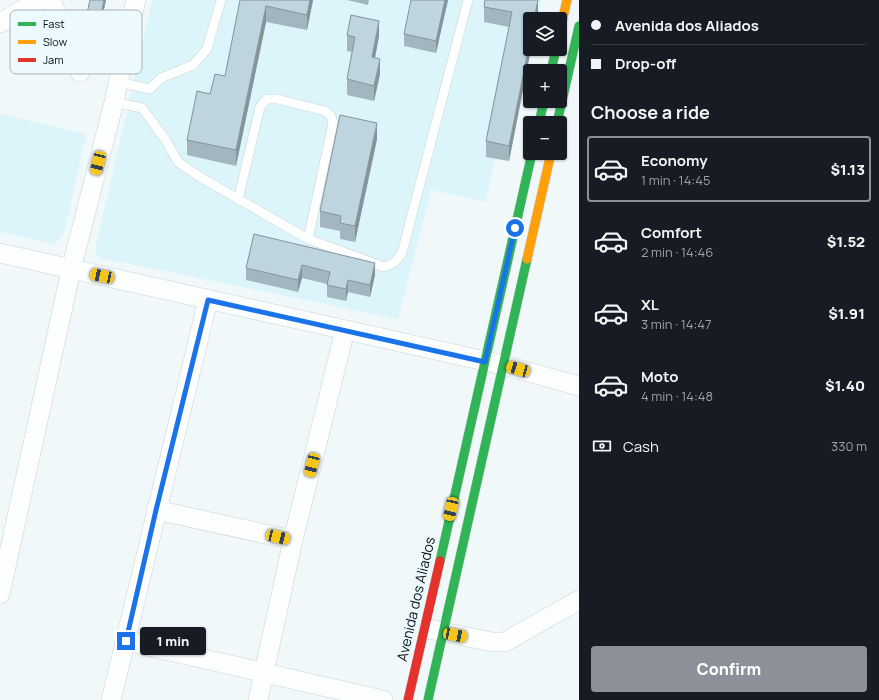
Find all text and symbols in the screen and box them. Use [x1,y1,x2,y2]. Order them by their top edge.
legend [10,10,142,74]
map controls [523,12,567,160]
button: layers [523,12,567,56]
text: Avenida dos Aliados [615,15,759,36]
text: Fast [43,16,65,31]
text: Slow [43,34,68,49]
text: Jam [43,52,64,67]
text: Drop-off [615,53,676,74]
button: + [523,64,567,108]
text: Choose a ride [591,100,710,124]
button: − [523,116,567,160]
car [89,150,107,176]
text: Economy [641,150,708,171]
icon: car [593,151,629,187]
text: $1.13 [831,159,865,180]
text: 1 min · 14:45 [641,171,710,189]
route start [506,219,524,237]
text: Comfort [641,222,702,243]
icon: car [593,223,629,259]
text: $1.52 [827,231,865,252]
text: 2 min · 14:46 [641,243,713,261]
car [89,268,115,284]
text: XL [641,294,659,315]
icon: car [593,295,629,331]
text: $1.91 [828,303,865,324]
text: 3 min · 14:47 [641,315,712,333]
car [505,360,531,378]
text: Moto [641,366,678,387]
icon: car [593,367,629,403]
text: $1.40 [825,375,865,396]
text: 4 min · 14:48 [641,387,713,405]
icon: cash [591,435,613,457]
text: Cash [623,436,659,457]
text: 330 m [831,437,867,455]
car [303,452,321,478]
car [442,496,460,522]
car [265,528,291,546]
street label: Avenida dos Aliados [392,535,439,663]
callout: 1 min [140,627,206,655]
car [442,627,468,643]
route end [117,632,135,650]
text: 1 min [157,632,189,650]
button: Confirm [591,646,867,692]

